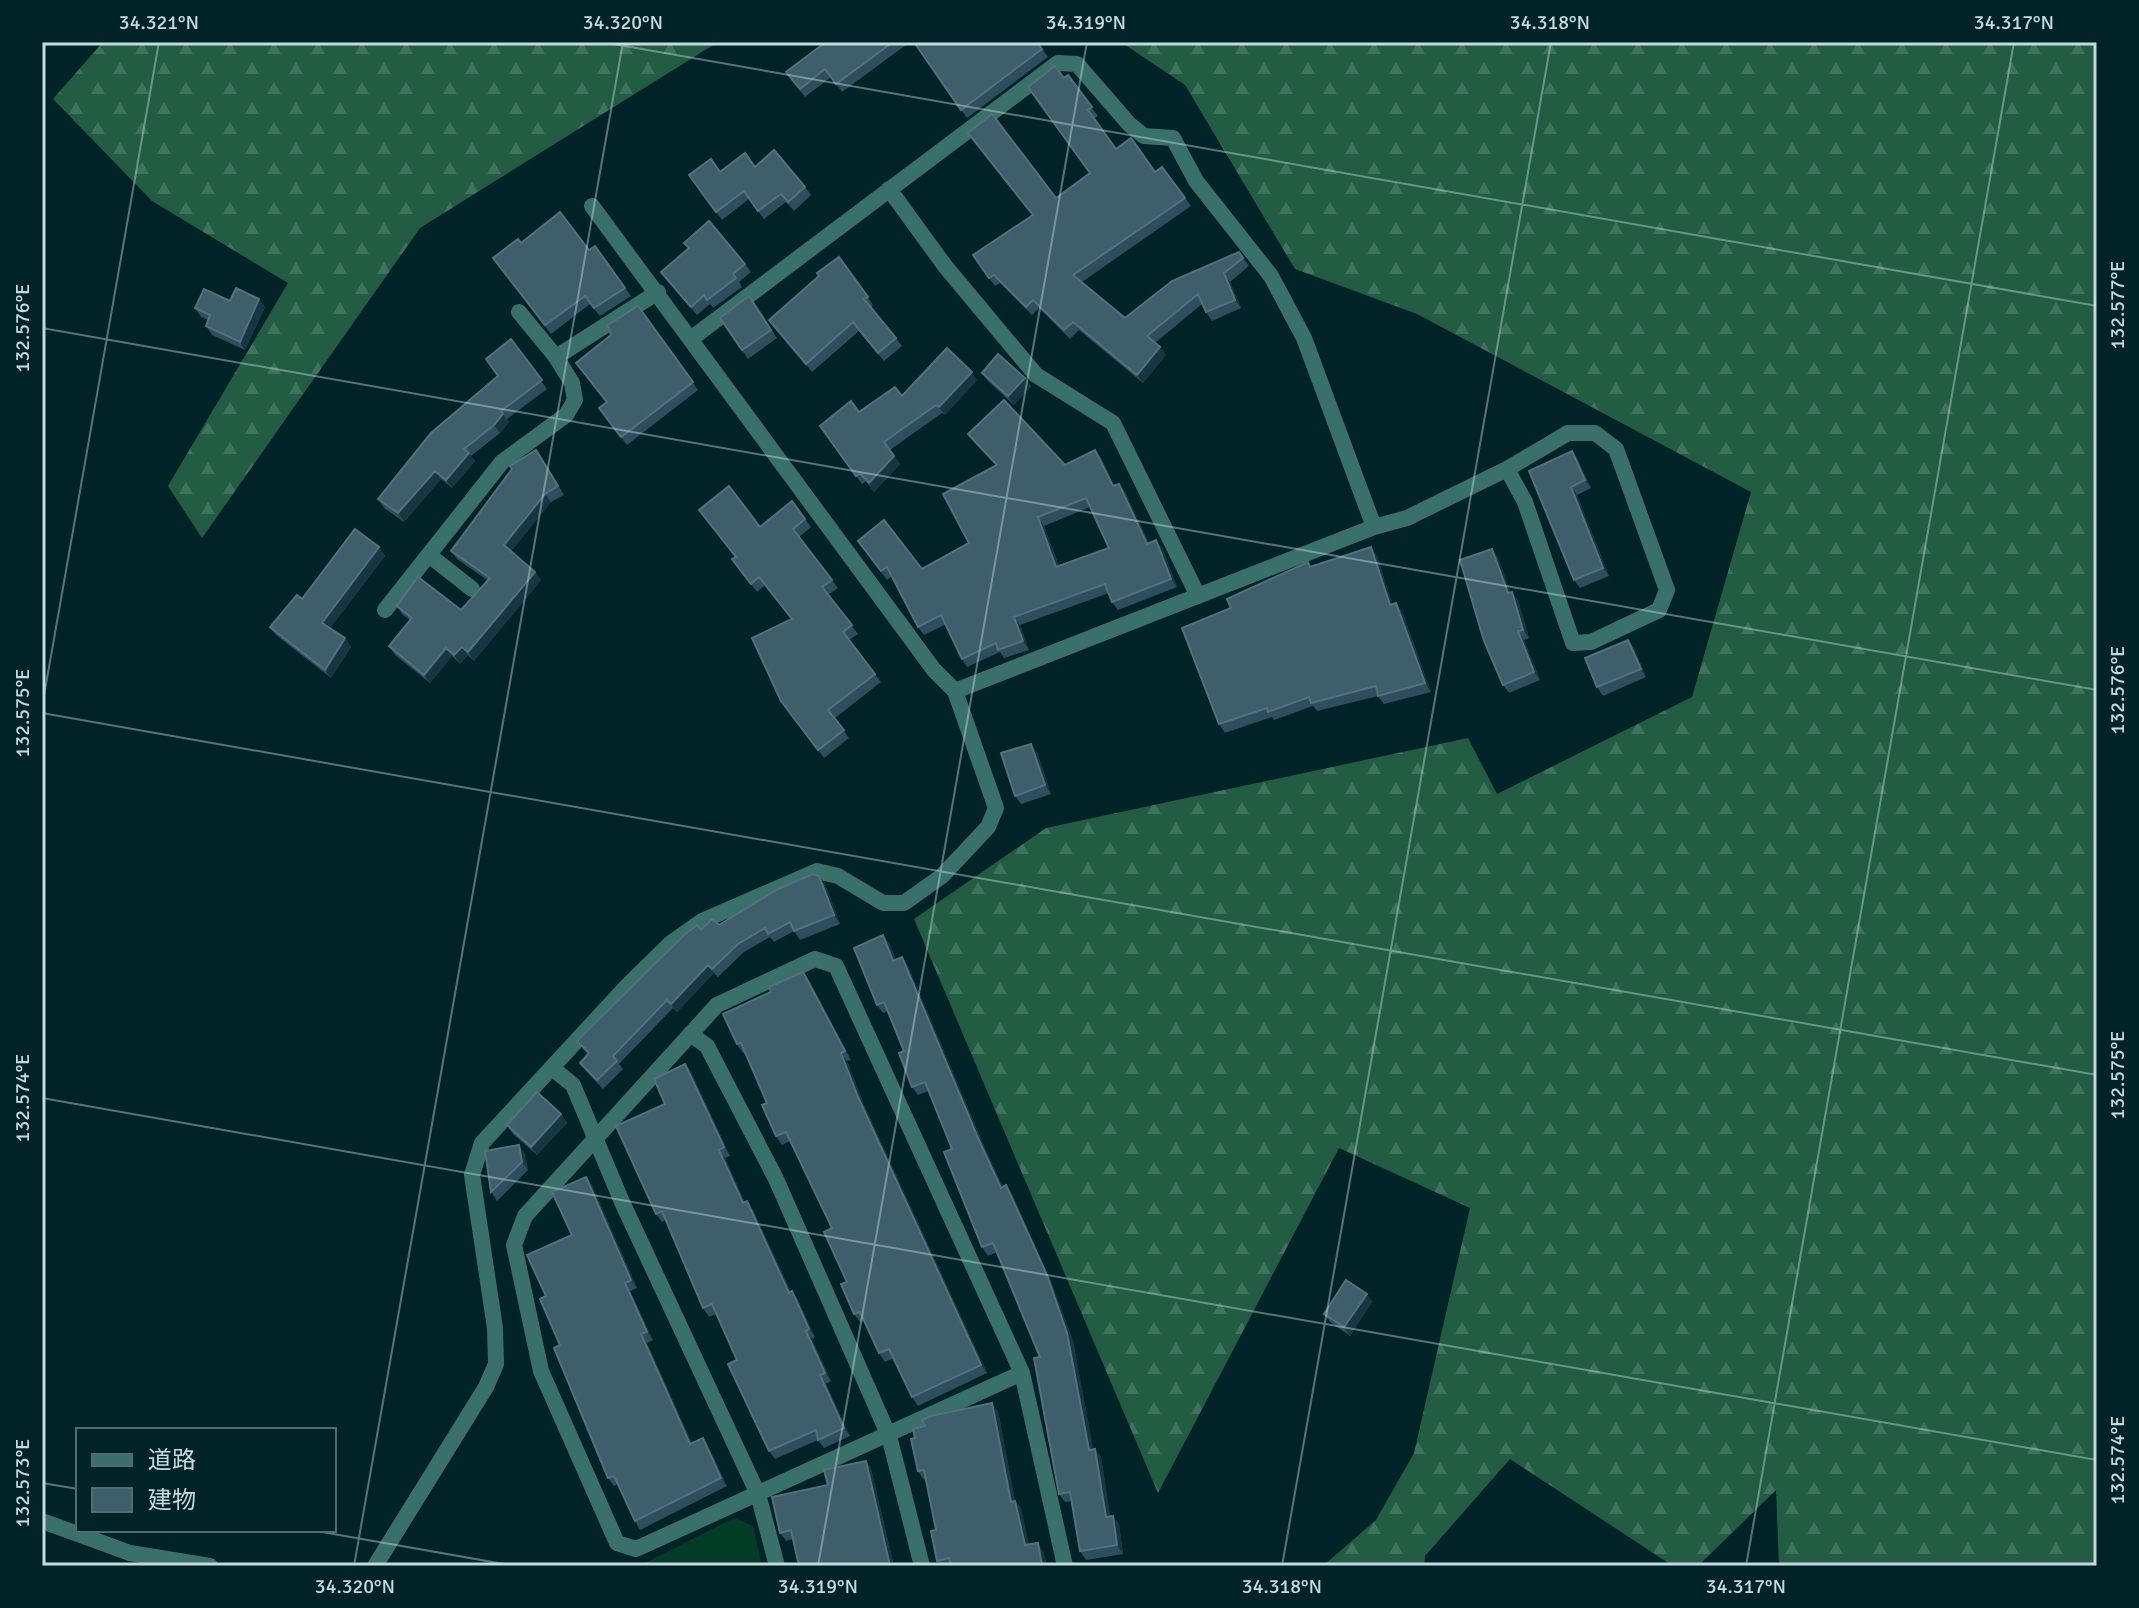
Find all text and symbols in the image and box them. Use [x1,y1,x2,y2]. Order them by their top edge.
text: 34.321°N [119,10,199,35]
text: 34.320°N [583,10,663,35]
text: 34.319°N [1046,10,1126,35]
text: 34.318°N [1510,10,1590,35]
text: 34.317°N [1974,10,2054,35]
text: 132.577°E [2105,261,2130,349]
text: 132.576°E [10,284,35,372]
text: 132.576°E [2105,646,2130,734]
text: 132.575°E [10,669,35,757]
text: 132.575°E [2105,1031,2130,1119]
text: 132.574°E [10,1054,35,1142]
text: 132.574°E [2105,1416,2130,1504]
legend [76,1428,336,1532]
text: 132.573°E [10,1439,35,1527]
text: 道路 [148,1445,196,1475]
text: 建物 [148,1485,196,1515]
text: 34.320°N [315,1574,395,1599]
text: 34.319°N [778,1574,858,1599]
text: 34.318°N [1242,1574,1322,1599]
text: 34.317°N [1706,1574,1786,1599]

